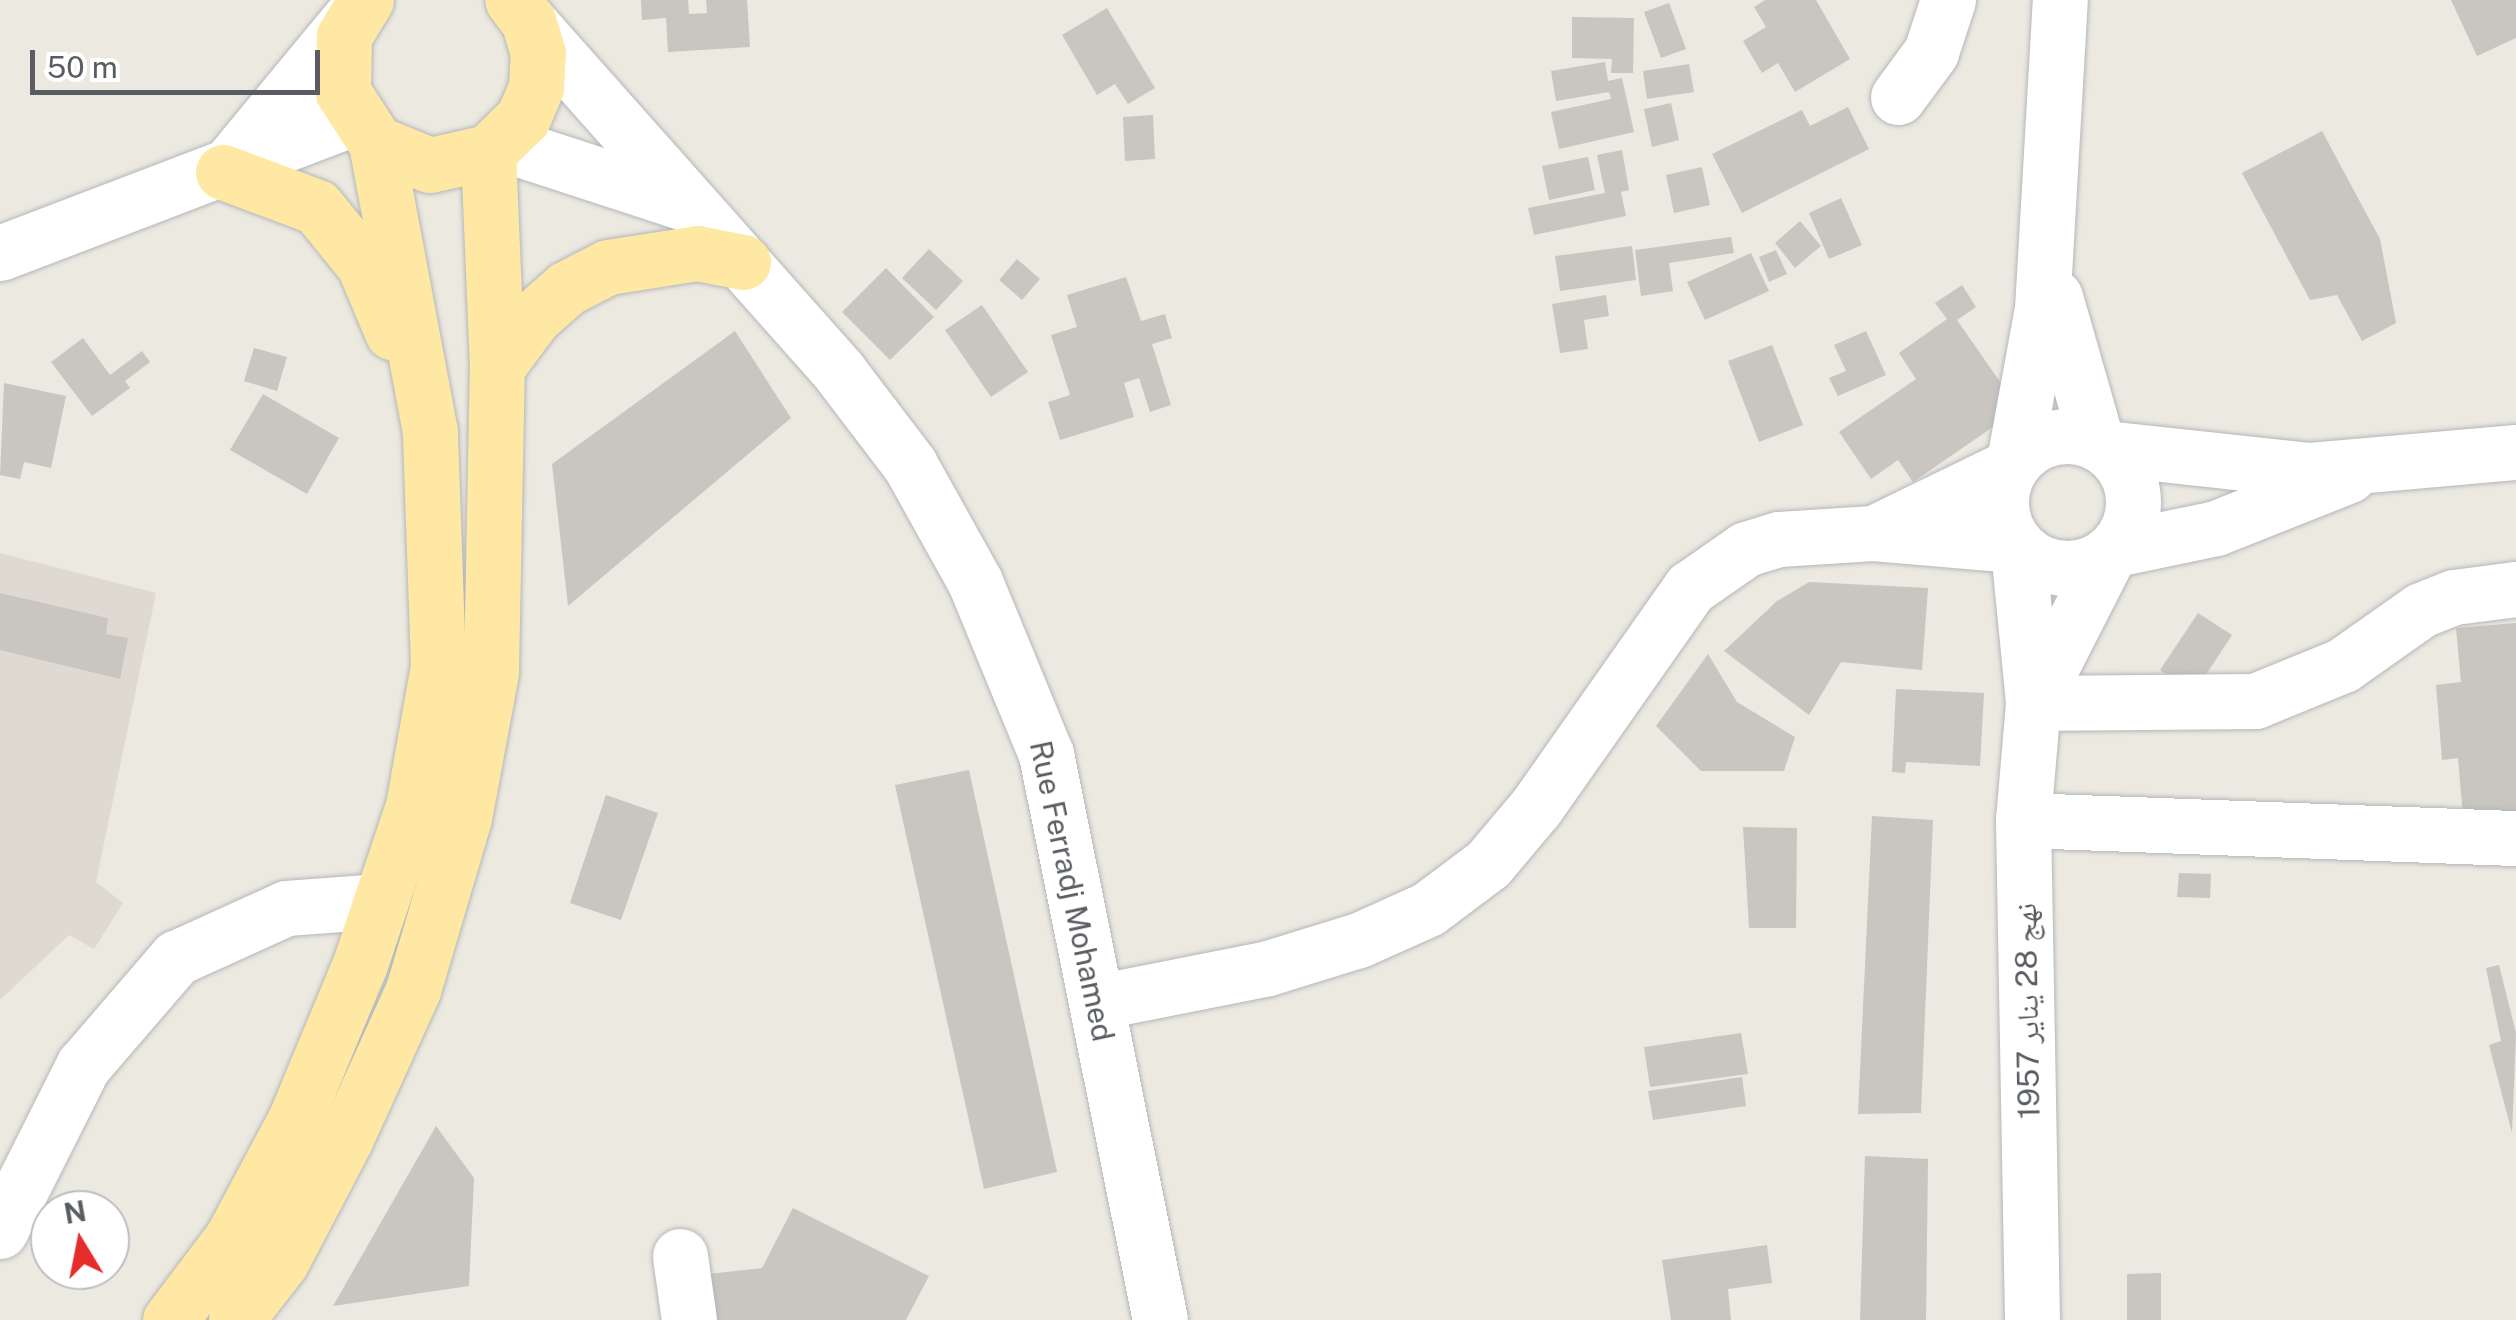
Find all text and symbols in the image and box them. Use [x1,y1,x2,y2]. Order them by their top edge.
scale bar [35,30,325,92]
text: 50 m [47,49,118,85]
street label: Rue Ferradj Mohamed [1023,737,1121,1045]
street label: نهج 28 يناير 1957 [2007,903,2047,1119]
north arrow [30,1190,130,1290]
text: N [61,1194,89,1230]

